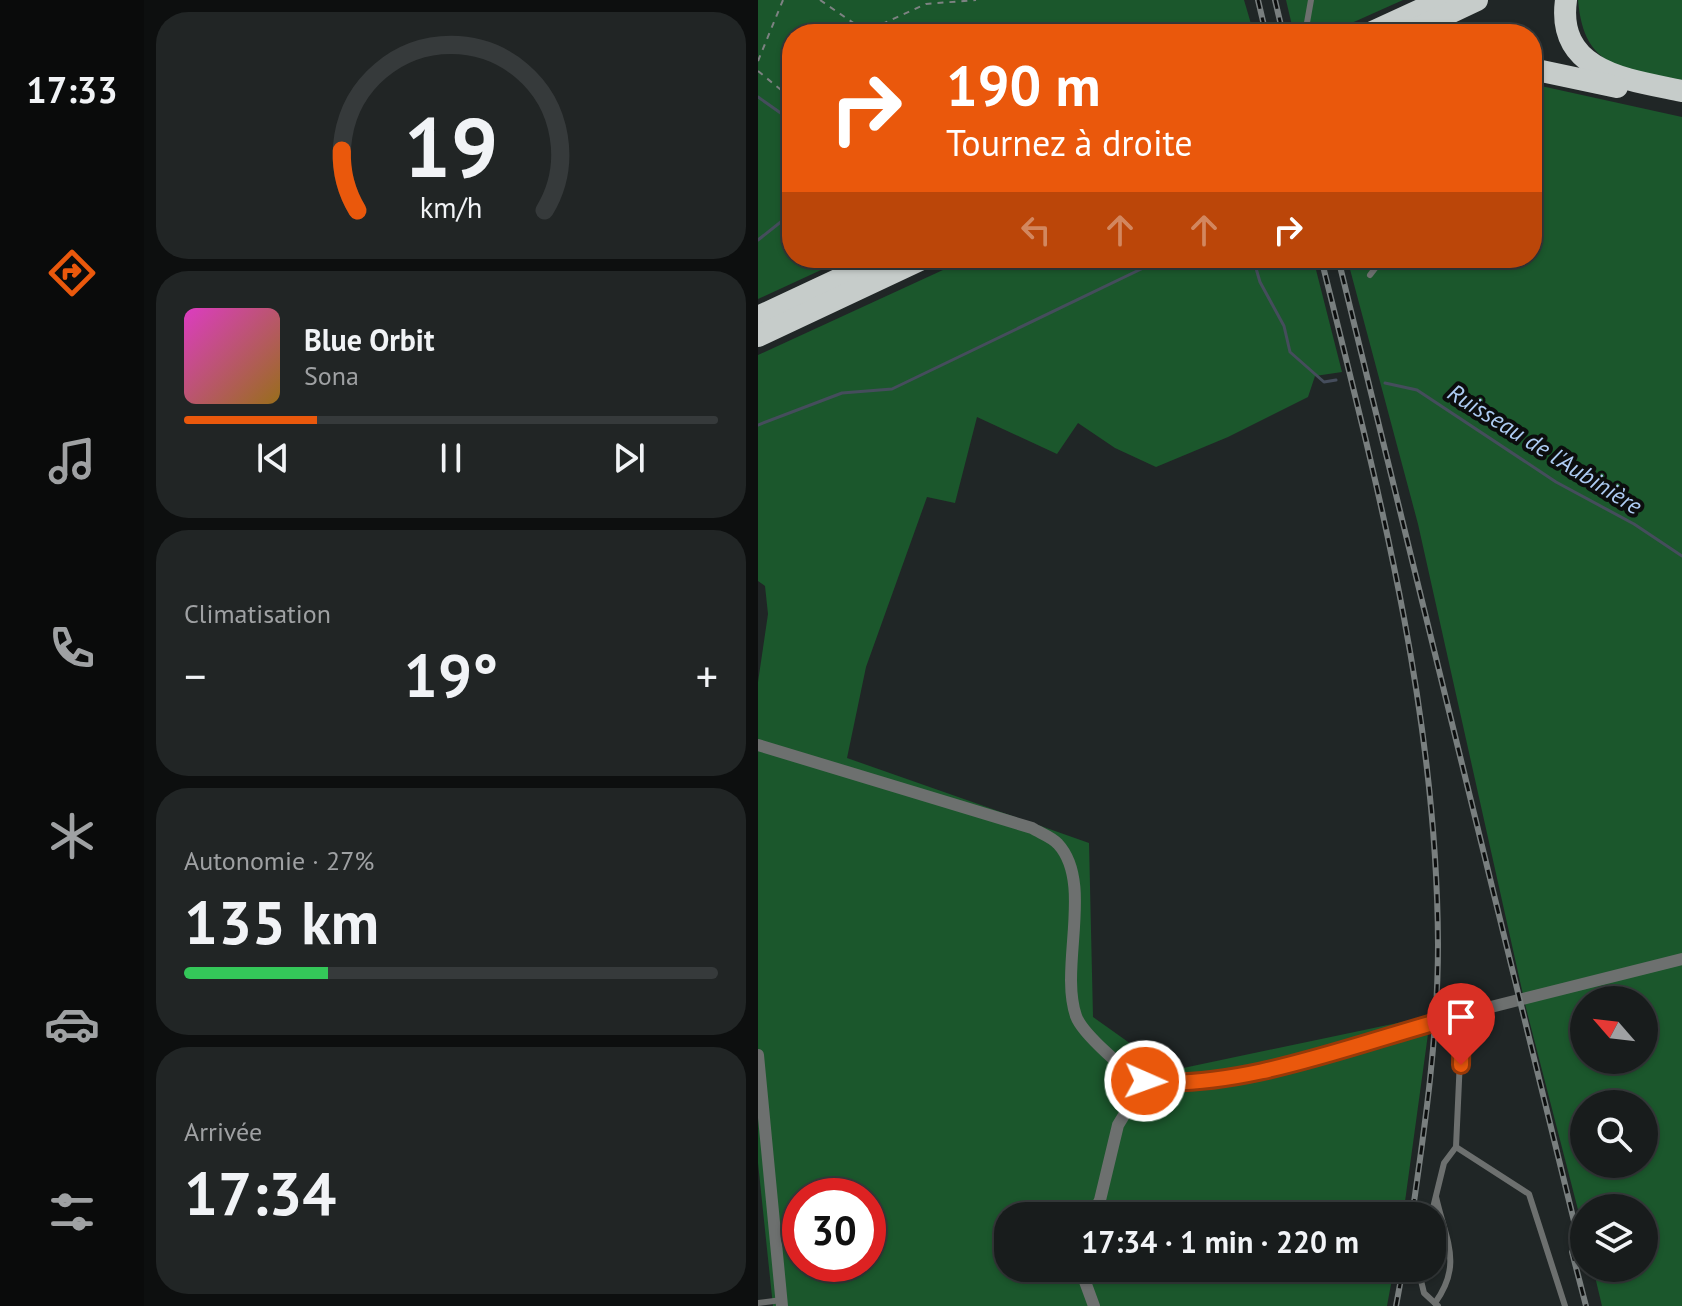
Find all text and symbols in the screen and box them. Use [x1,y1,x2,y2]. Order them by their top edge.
text: 190 m [946,49,1101,121]
icon: right [814,56,918,160]
text: 17:33 [26,66,118,113]
text: 19 [404,92,498,200]
text: Tournez à droite [946,119,1193,166]
text: km/h [420,190,482,227]
icon: left [1014,208,1058,252]
icon: ahead [1098,208,1142,252]
icon: ahead [1182,208,1226,252]
icon: right [1266,208,1310,252]
icon: directions [44,245,100,301]
text: Blue Orbit [304,320,434,359]
text: Sona [304,359,359,392]
water label: Ruisseau de l'Aubinière [1442,377,1648,521]
icon: music [44,433,100,489]
icon: previous [251,436,295,480]
icon: pause [429,436,473,480]
icon: next [607,436,651,480]
text: Climatisation [184,597,331,630]
icon: phone [44,620,100,676]
text: 19° [404,636,498,714]
text: − [184,647,206,704]
text: + [696,647,718,704]
icon: climate [44,808,100,864]
text: Autonomie · 27% [184,844,374,877]
text: 135 km [184,883,379,961]
pin [1427,983,1495,1065]
north arrow [1570,986,1658,1074]
map controls [1570,986,1658,1282]
icon: arrive [1439,995,1483,1039]
icon: car [44,996,100,1052]
position arrow [1103,1039,1187,1123]
button: search [1570,1090,1658,1178]
text: Arrivée [184,1115,262,1148]
text: 17:34 [184,1154,336,1232]
speed limit sign: 30 [782,1178,886,1282]
icon: filters [44,1184,100,1240]
button: layers [1570,1194,1658,1282]
text: 17:34 · 1 min · 220 m [1081,1222,1359,1261]

